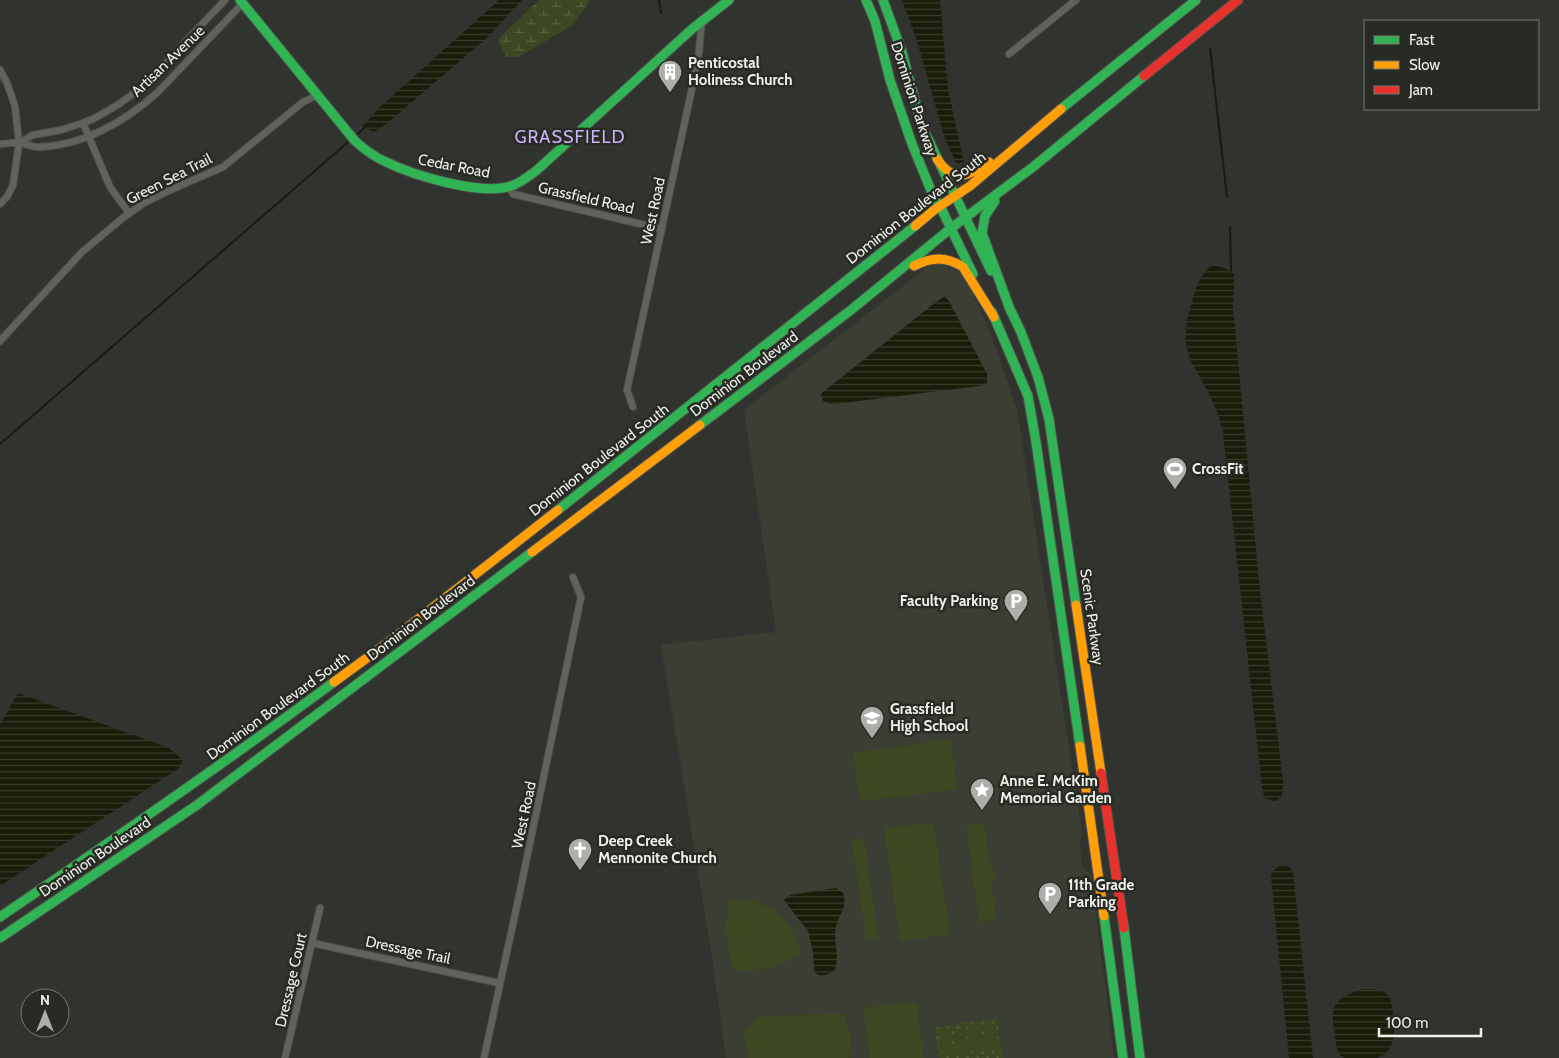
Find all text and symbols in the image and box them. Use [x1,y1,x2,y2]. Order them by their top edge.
legend [1364,20,1539,110]
street label: Artisan Avenue [128,21,209,100]
text: Fast [1409,31,1434,49]
street label: Dominion Parkway [887,39,941,159]
place label: Penticostal Holiness Church [688,54,792,89]
text: Slow [1409,56,1440,74]
building icon: Penticostal Holiness Church [657,59,683,93]
text: Jam [1408,81,1433,99]
district label: GRASSFIELD [514,126,626,148]
street label: Dominion Boulevard South [843,148,989,268]
street label: Green Sea Trail [123,149,215,208]
street label: Cedar Road [417,150,491,182]
street label: West Road [637,176,669,246]
street label: Grassfield Road [536,178,636,218]
street label: Dominion Boulevard [686,328,802,420]
street label: Dominion Boulevard South [526,400,672,520]
sports icon: CrossFit [1162,456,1188,490]
place label: CrossFit [1192,460,1244,478]
street label: Scenic Parkway [1076,568,1108,667]
street label: Dominion Boulevard [363,572,479,664]
parking icon: Faculty Parking [1003,588,1029,622]
place label: Faculty Parking [900,592,998,610]
street label: Dominion Boulevard South [203,648,353,764]
place label: Grassfield High School [890,700,968,735]
school or university icon: Grassfield High School [859,705,885,739]
place label: Anne E. McKim Memorial Garden [1000,772,1112,807]
place icon: Anne E. McKim Memorial Garden [969,777,995,811]
street label: West Road [508,780,540,850]
street label: Dominion Boulevard [36,813,154,901]
place label: Deep Creek Mennonite Church [598,832,717,867]
church icon: Deep Creek Mennonite Church [567,837,593,871]
place label: 11th Grade Parking [1068,876,1135,911]
parking icon: 11th Grade Parking [1037,881,1063,915]
street label: Dressage Court [271,931,311,1029]
street label: Dressage Trail [364,932,453,968]
north arrow [20,988,70,1038]
text: N [40,991,50,1009]
scale bar [1379,1006,1482,1038]
text: 100 m [1386,1014,1428,1032]

